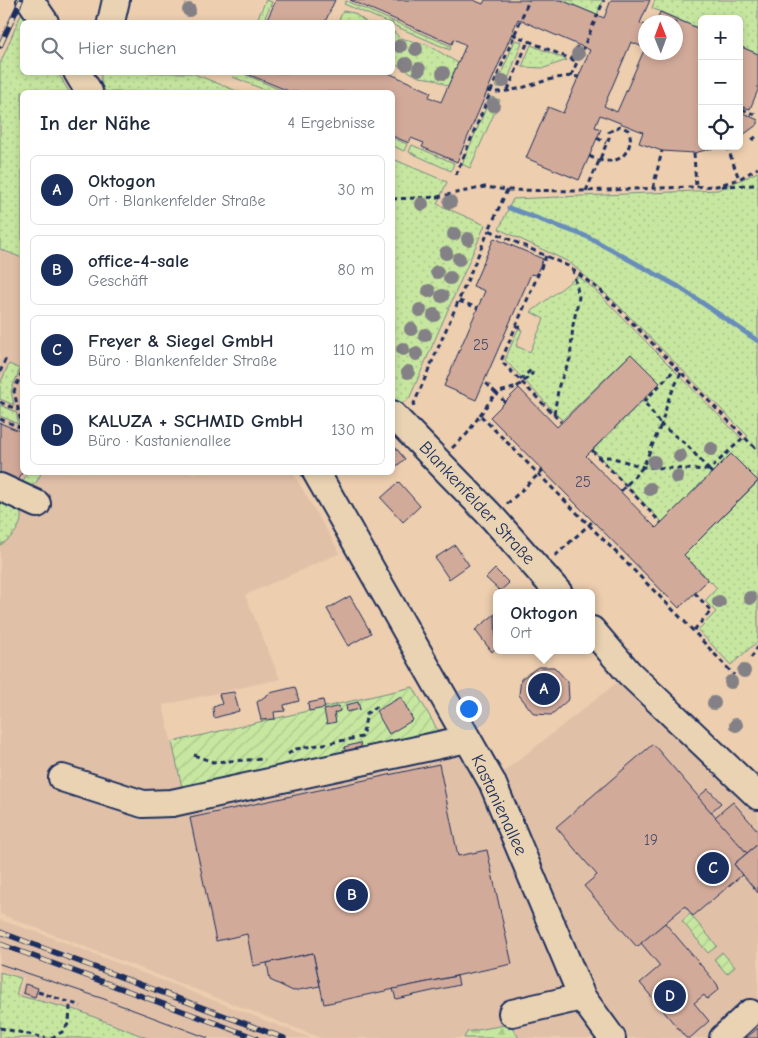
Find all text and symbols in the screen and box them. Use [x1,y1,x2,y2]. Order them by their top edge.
north arrow [638,15,683,60]
map controls [698,15,743,150]
button: + [698,15,743,60]
search box [20,20,395,75]
icon: search [38,34,66,62]
text: Hier suchen [78,37,176,59]
button: − [698,60,743,105]
button: locate [698,105,743,150]
text: In der Nähe [40,111,150,135]
text: 4 Ergebnisse [288,114,375,132]
text: Oktogon [88,170,156,192]
text: A [53,181,61,199]
text: 30 m [338,181,374,199]
text: Ort · Blankenfelder Straße [88,192,266,210]
text: office-4-sale [88,250,189,272]
text: B [52,261,62,279]
text: 80 m [337,261,374,279]
text: Geschäft [88,272,148,290]
text: Freyer & Siegel GmbH [88,330,274,352]
house number: 25 [473,336,489,354]
text: C [52,341,62,359]
text: 110 m [333,341,374,359]
text: Büro · Blankenfelder Straße [88,352,277,370]
text: KALUZA + SCHMID GmbH [88,410,303,432]
text: D [52,421,62,439]
text: 130 m [331,421,374,439]
text: Büro · Kastanienallee [88,432,231,450]
street label: Blankenfelder Straße [415,437,539,569]
house number: 25 [575,473,591,491]
popup [493,589,595,654]
text: Oktogon [510,602,578,624]
text: Ort [510,624,531,642]
pin: A [528,670,560,708]
your location [456,696,482,722]
street label: Kastanienallee [466,751,532,859]
house number: 19 [644,831,658,849]
pin: C [697,849,729,887]
pin: B [336,876,368,914]
pin: D [654,977,686,1015]

